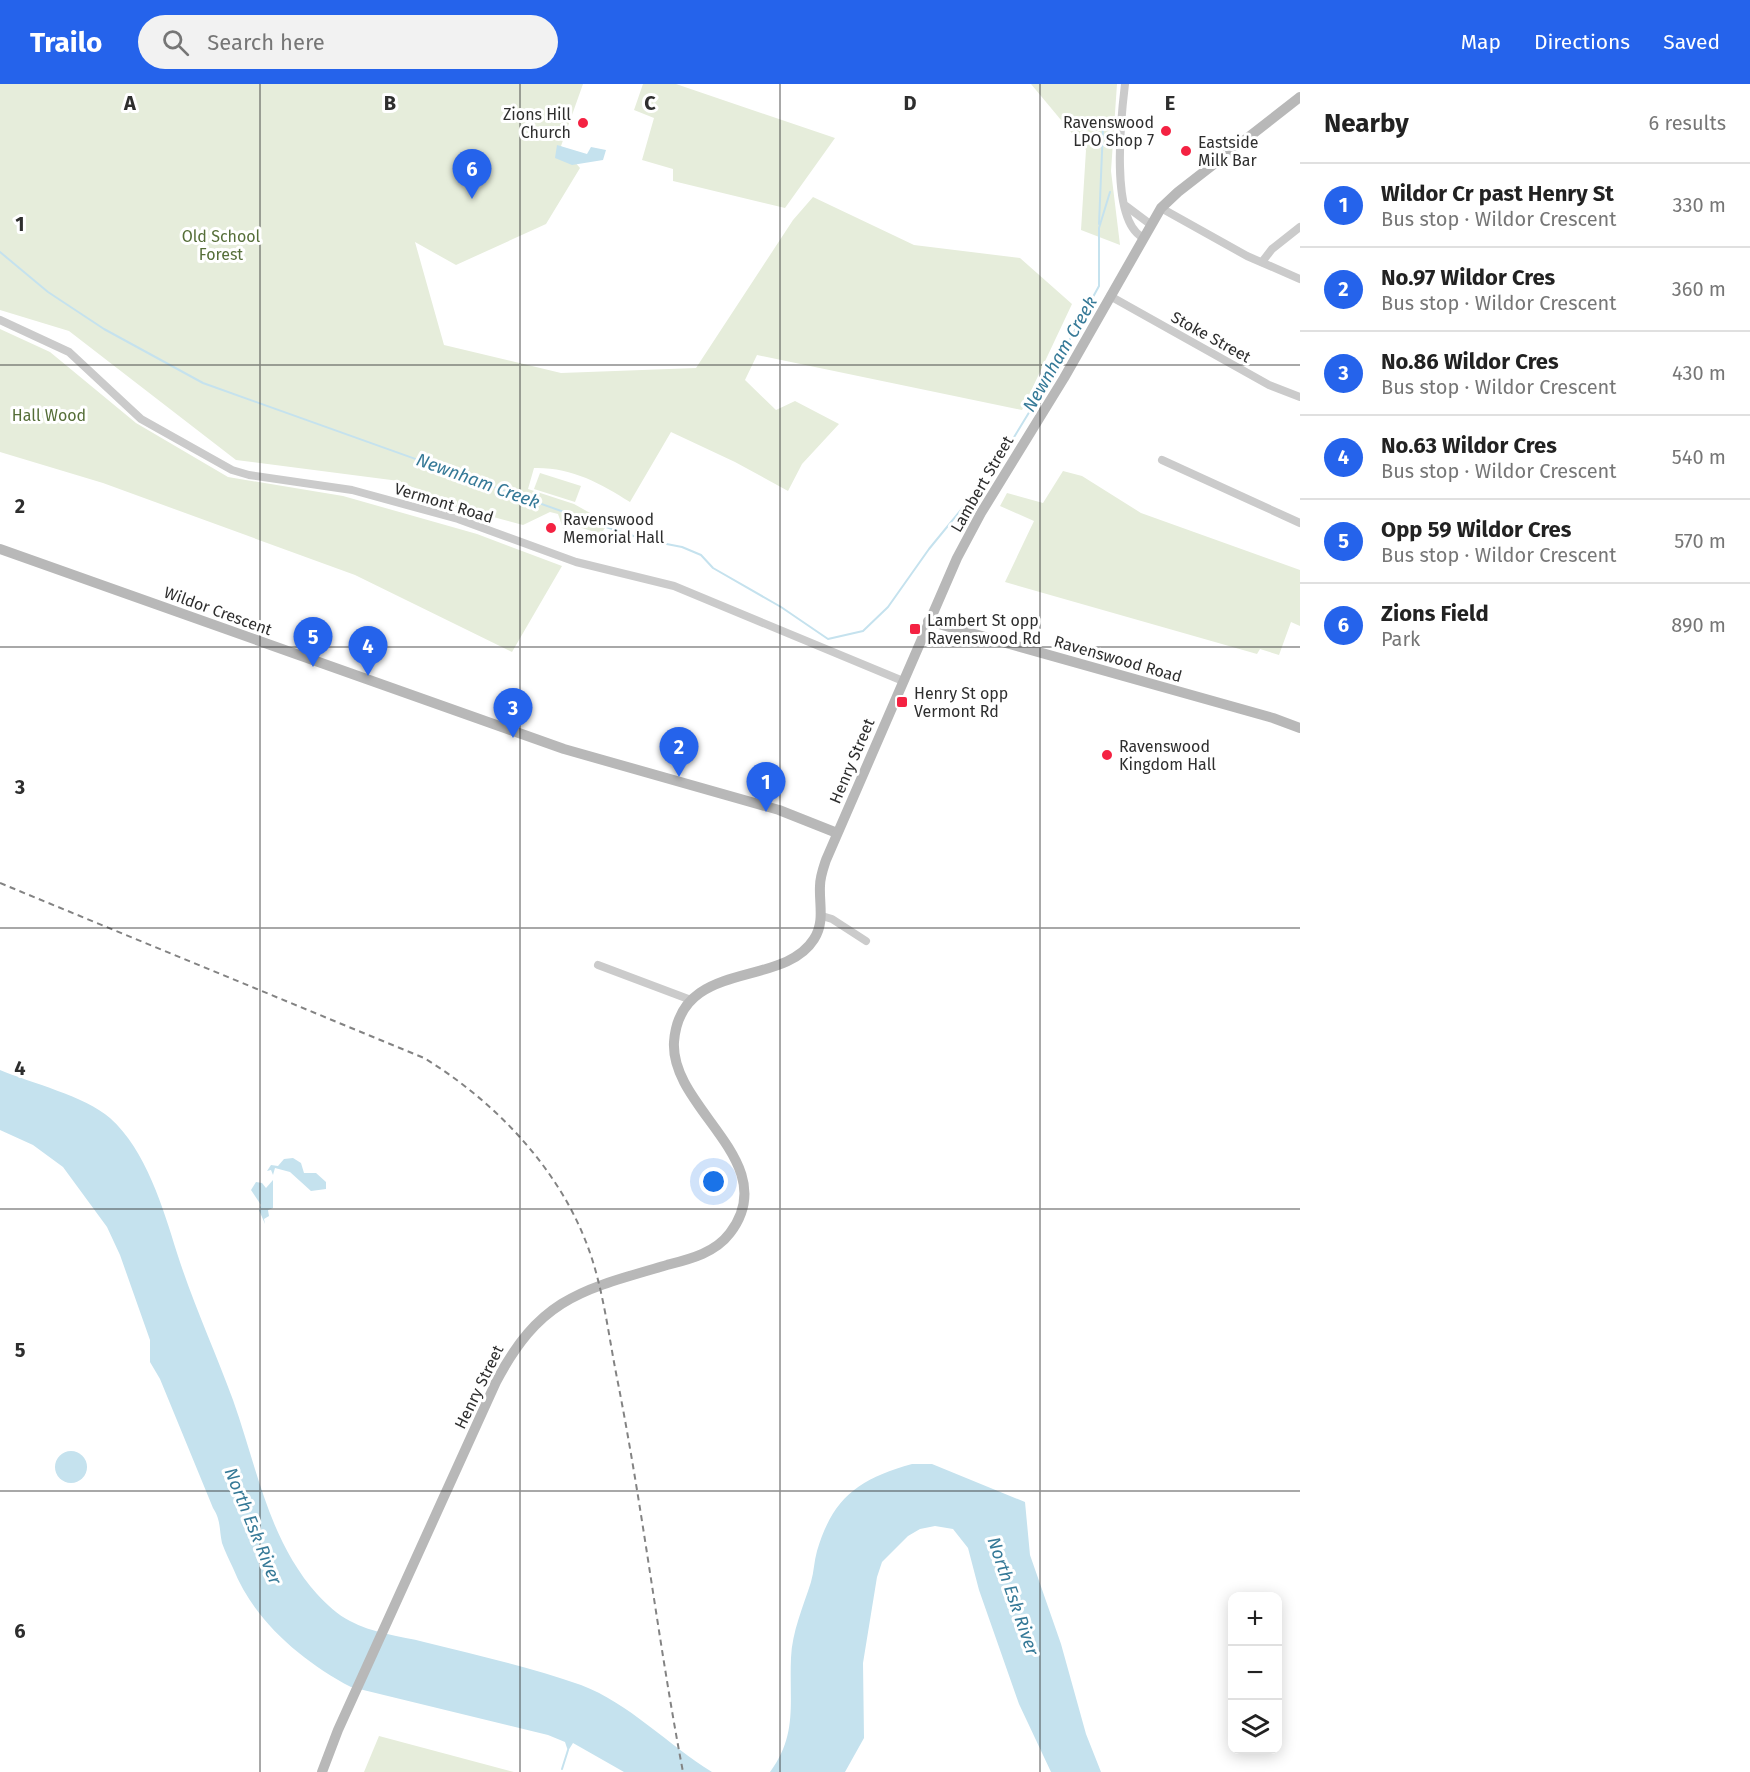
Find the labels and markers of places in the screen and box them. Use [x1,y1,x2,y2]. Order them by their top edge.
place label: Zions Hill Church [503,105,571,142]
place label: Ravenswood LPO Shop 7 [1063,113,1154,150]
marker: Zions Hill Church [576,116,590,130]
marker: Ravenswood LPO Shop 7 [1159,124,1173,138]
place label: Eastside Milk Bar [1198,133,1258,170]
marker: Eastside Milk Bar [1179,144,1193,158]
pin: 6 [452,150,492,199]
place label: Ravenswood Memorial Hall [563,510,664,547]
marker: Ravenswood Memorial Hall [544,521,558,535]
place label: Lambert St opp Ravenswood Rd [927,611,1041,648]
pin: 5 [294,618,332,667]
marker: Lambert St opp Ravenswood Rd [908,622,922,636]
pin: 4 [348,626,388,676]
place label: Henry St opp Vermont Rd [914,684,1008,721]
pin: 3 [494,688,532,738]
marker: Henry St opp Vermont Rd [895,695,909,709]
pin: 2 [660,728,698,777]
place label: Ravenswood Kingdom Hall [1119,737,1216,774]
marker: Ravenswood Kingdom Hall [1100,748,1114,762]
pin: 1 [746,762,786,812]

